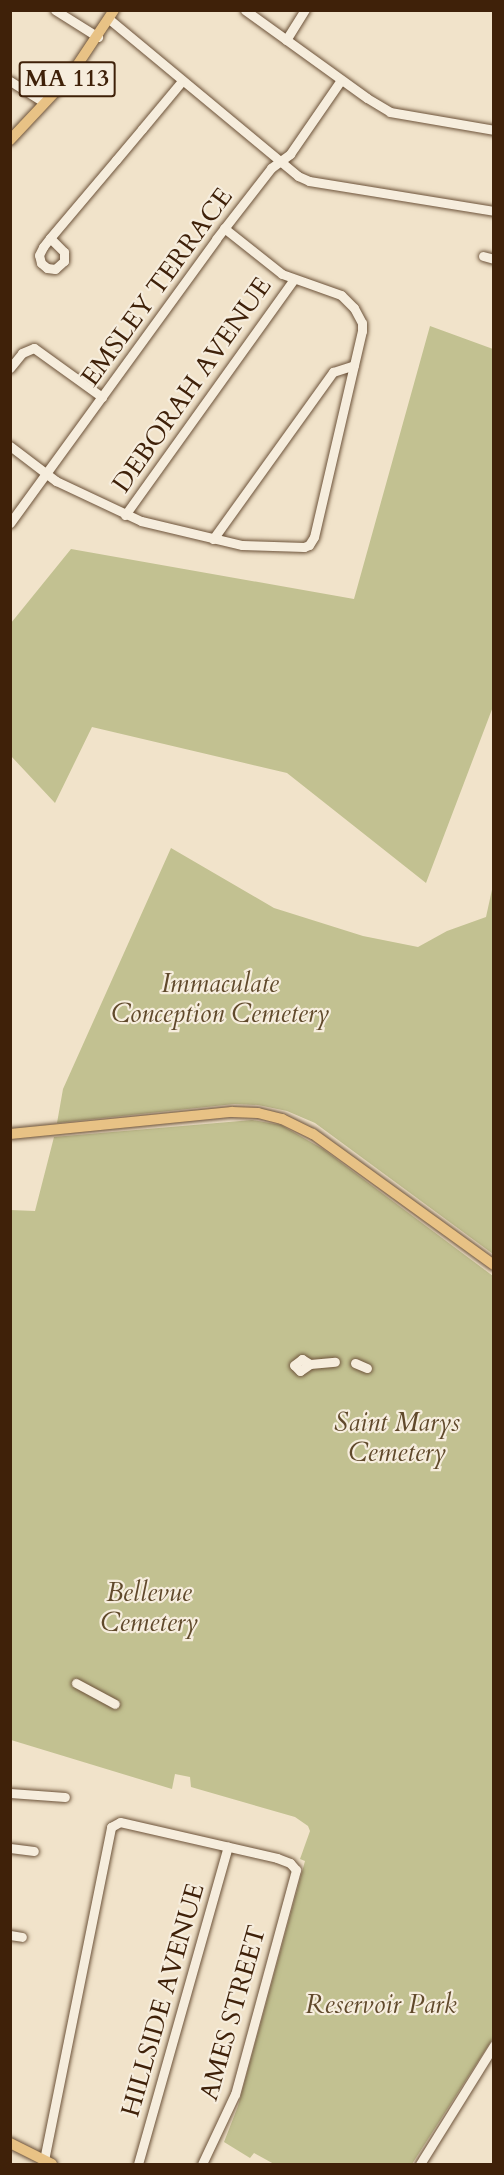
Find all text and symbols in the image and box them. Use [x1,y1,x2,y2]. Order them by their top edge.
road number: MA 113 [17,58,116,100]
street label: EMSLEY TERRACE [75,182,239,392]
street label: DEBORAH AVENUE [106,271,278,499]
park label: Immaculate Conception Cemetery [111,968,329,1030]
park label: Saint Marys Cemetery [334,1407,460,1468]
park label: Bellevue Cemetery [100,1577,198,1638]
street label: HILLSIDE AVENUE [115,1880,211,2120]
street label: AMES STREET [193,1922,273,2104]
park label: Reservoir Park [305,1989,457,2021]

